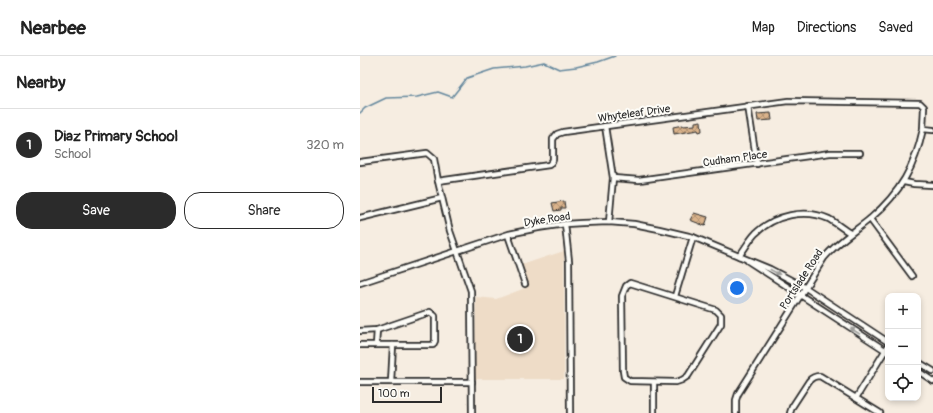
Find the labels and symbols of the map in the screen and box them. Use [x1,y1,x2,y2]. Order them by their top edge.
street label: Whyteleaf Drive [597,102,671,125]
street label: Cudham Place [702,147,769,169]
street label: Dyke Road [523,209,571,230]
street label: Portslade Road [777,247,826,312]
one-way arrow [769,268,781,275]
your location [727,278,747,298]
pin: 1 [507,324,533,354]
one-way arrow [849,328,861,335]
scale bar [372,385,442,404]

